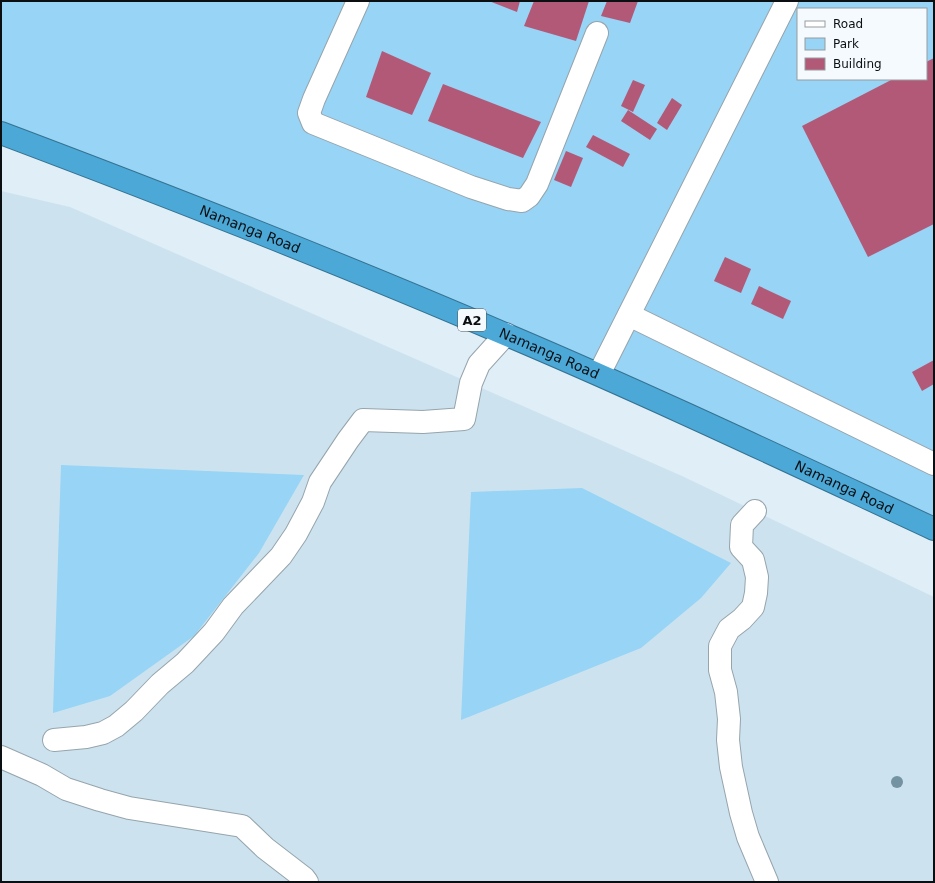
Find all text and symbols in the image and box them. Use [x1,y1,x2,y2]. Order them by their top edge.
legend [797,8,927,80]
text: Road [833,17,863,31]
text: Park [833,37,859,51]
text: Building [833,57,882,71]
street label: Namanga Road [197,202,303,256]
road number: A2 [458,309,486,331]
street label: Namanga Road [497,325,602,382]
street label: Namanga Road [792,457,896,517]

